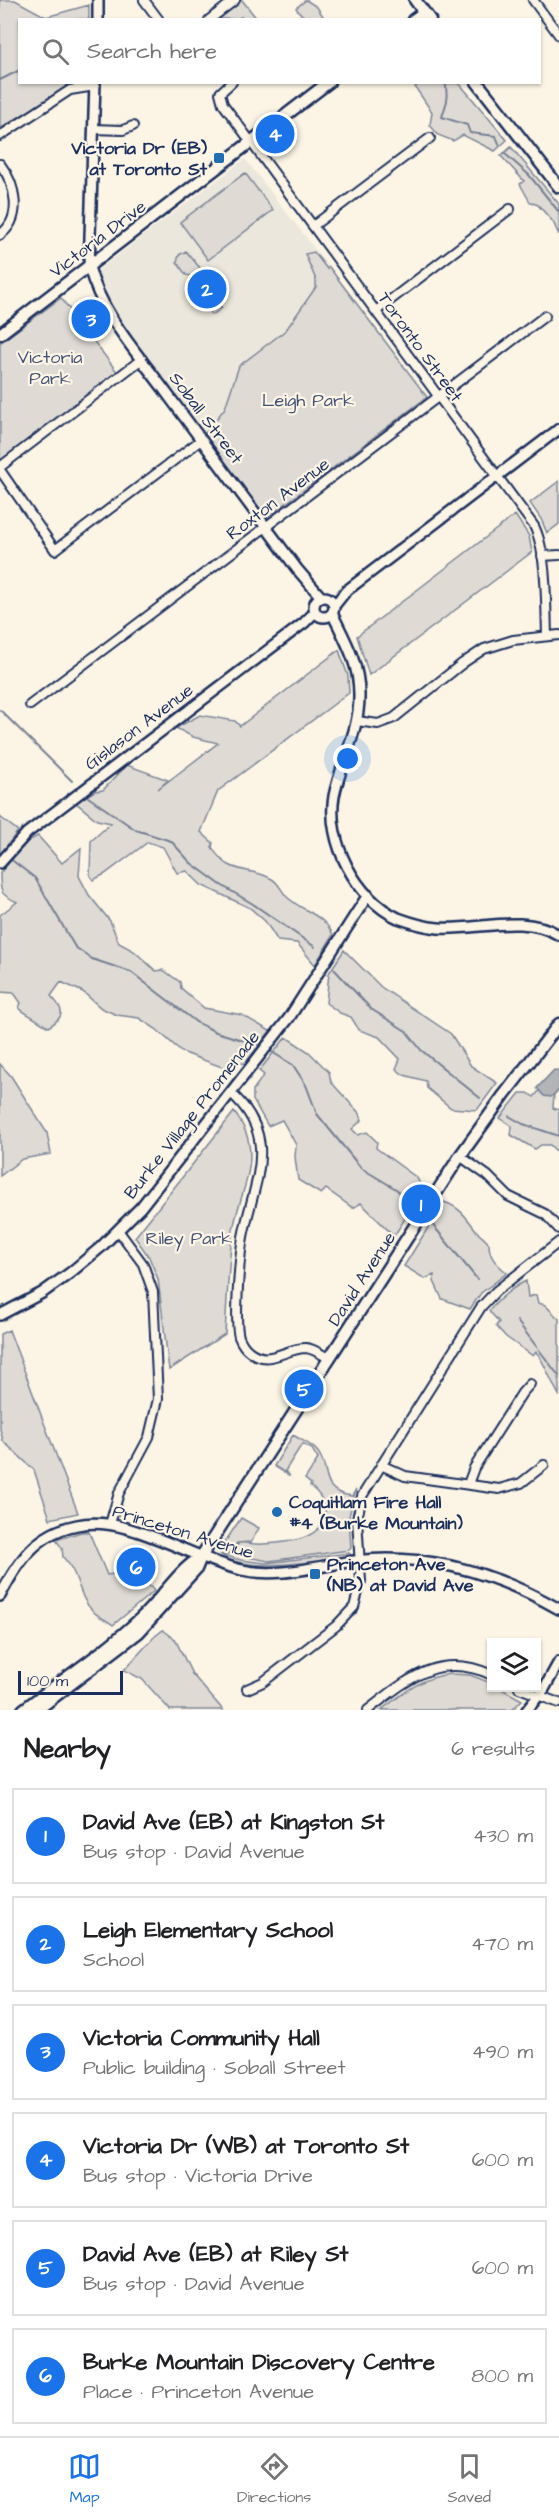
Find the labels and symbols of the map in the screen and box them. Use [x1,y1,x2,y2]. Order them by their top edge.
pin: 4 [256,112,294,156]
place label: Victoria Dr (EB) at Toronto St [70,136,208,182]
marker: Victoria Dr (EB) at Toronto St [212,151,226,165]
street label: Victoria Drive [44,194,152,284]
pin: 2 [188,266,226,312]
street label: Toronto Street [372,287,469,408]
pin: 3 [72,296,110,342]
park label: Victoria Park [18,345,82,391]
street label: Soball Street [163,367,249,470]
park label: Leigh Park [262,388,354,414]
street label: Roxton Avenue [221,452,335,546]
street label: Gislason Avenue [80,678,199,776]
your location [333,744,362,773]
street label: Burke Village Promenade [118,1025,267,1205]
pin: 1 [402,1182,440,1226]
park label: Riley Park [146,1226,232,1252]
street label: David Avenue [322,1227,402,1331]
pin: 5 [284,1366,324,1412]
place label: Coquitlam Fire Hall #4 (Burke Mountain) [289,1490,463,1536]
street label: Princeton Avenue [109,1499,257,1565]
marker: Coquitlam Fire Hall #4 (Burke Mountain) [270,1505,284,1519]
pin: 6 [116,1544,156,1590]
place label: Princeton Ave (NB) at David Ave [326,1552,474,1598]
marker: Princeton Ave (NB) at David Ave [308,1567,322,1581]
scale bar [18,1668,123,1696]

